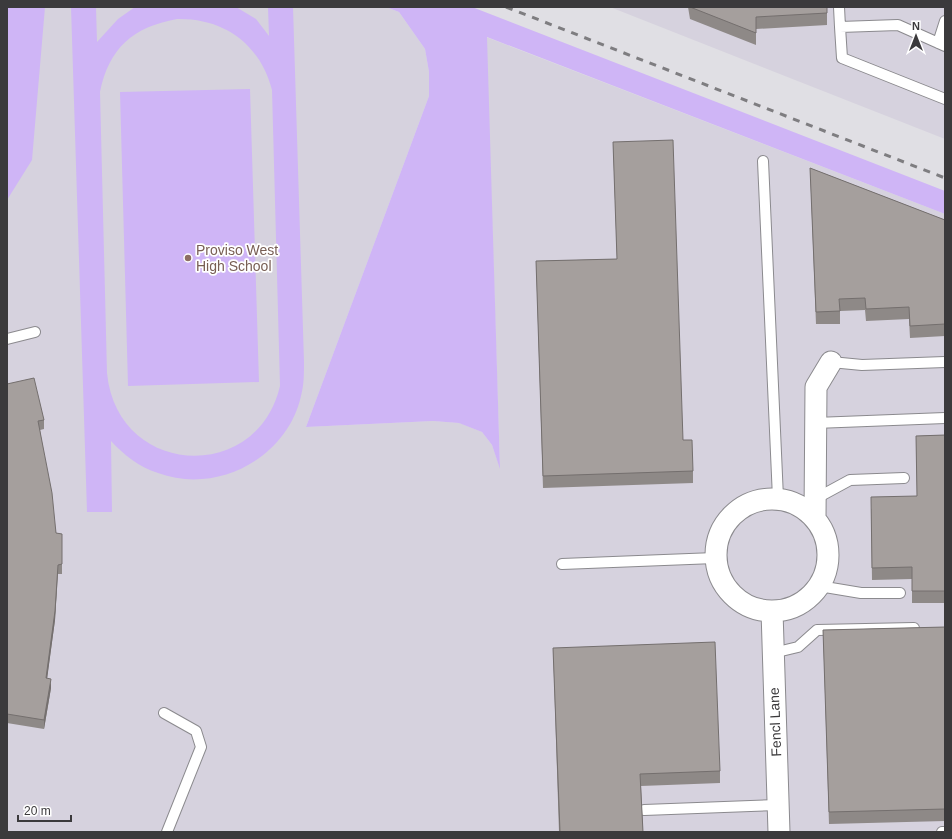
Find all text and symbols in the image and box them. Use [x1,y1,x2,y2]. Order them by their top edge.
north arrow [896,16,936,56]
text: N [912,20,920,32]
place label: Proviso West High School [196,242,278,274]
marker: Proviso West High School [183,253,193,263]
street label: Fencl Lane [766,687,784,757]
scale bar [18,797,71,823]
text: 20 m [24,804,51,818]

